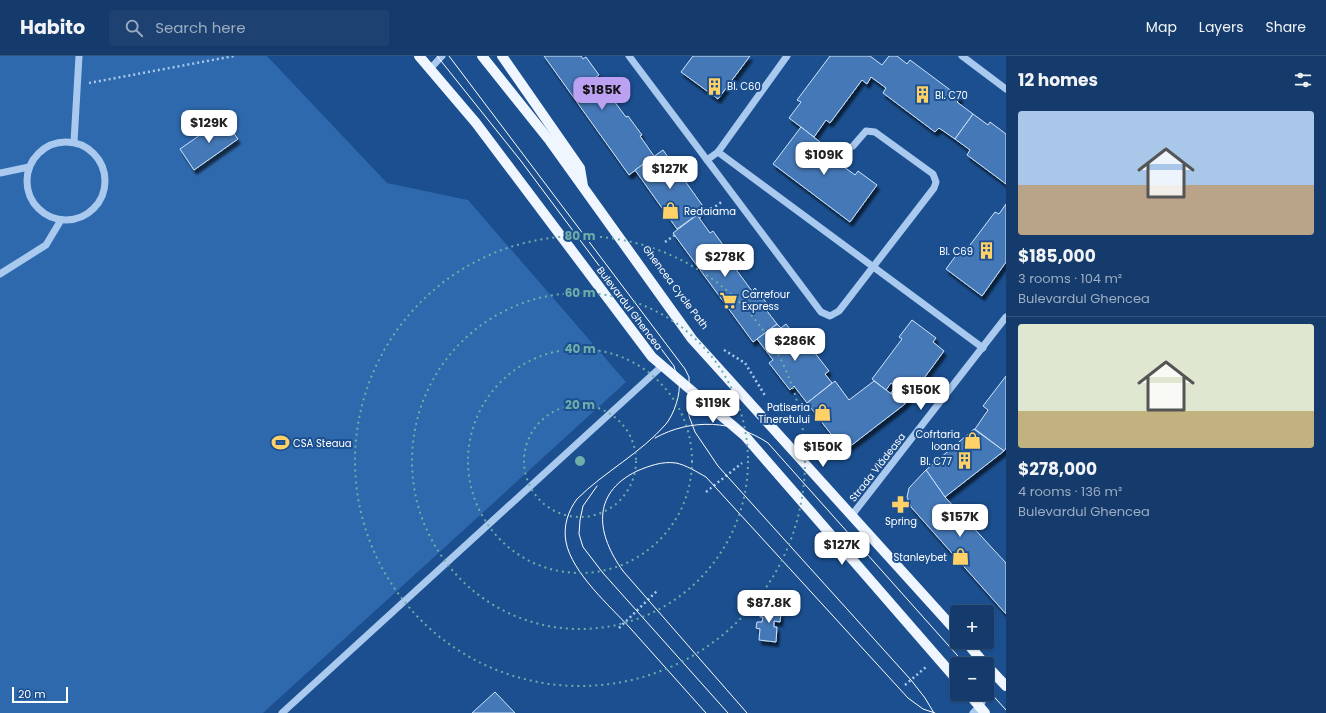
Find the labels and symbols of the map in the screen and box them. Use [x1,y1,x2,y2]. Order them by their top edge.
building icon: Bl. C60 [704,76,724,96]
pin: $185K [574,77,630,111]
place label: Bl. C60 [727,79,761,94]
building icon: Bl. C70 [912,85,932,105]
place label: Bl. C70 [935,88,968,103]
pin: $129K [181,110,237,144]
pin: $109K [796,142,852,176]
pin: $127K [642,156,698,190]
shop icon: Redaiama [661,201,681,221]
place label: Redaiama [684,204,736,219]
text: 80 m [565,227,596,244]
building icon: Bl. C69 [976,241,996,261]
street label: Ghencea Cycle Path [639,242,712,332]
pin: $278K [697,244,753,278]
place label: Bl. C69 [939,244,973,259]
street label: Bulevardul Ghencea [593,263,666,353]
text: 60 m [565,284,596,301]
place label: Carrefour Express [742,287,790,314]
supermarket icon: Carrefour Express [719,290,739,310]
pin: $286K [767,328,823,362]
text: 40 m [564,340,596,357]
pin: $150K [893,377,949,411]
pin: $119K [685,390,741,424]
text: 20 m [565,396,595,413]
place label: Patiseria Tineretului [758,400,810,427]
shop icon: Patiseria Tineretului [813,403,833,423]
place label: Cofrtaria Ioana [916,427,960,454]
street label: Strada Vlădeasa [846,430,909,505]
shop icon: Cofrtaria Ioana [963,430,983,450]
sports icon: CSA Steaua [270,433,290,453]
pin: $150K [795,434,851,468]
place label: CSA Steaua [293,436,352,451]
building icon: Bl. C77 [955,451,975,471]
centre of rings [573,454,587,468]
place label: Bl. C77 [920,454,953,469]
pharmacy icon: Spring [891,494,911,514]
pin: $157K [932,504,988,538]
place label: Spring [885,514,917,529]
pin: $127K [814,532,870,566]
shop icon: Stanleybet [950,547,970,567]
place label: Stanleybet [893,550,947,565]
pin: $87.8K [736,590,802,624]
scale bar [12,685,68,704]

